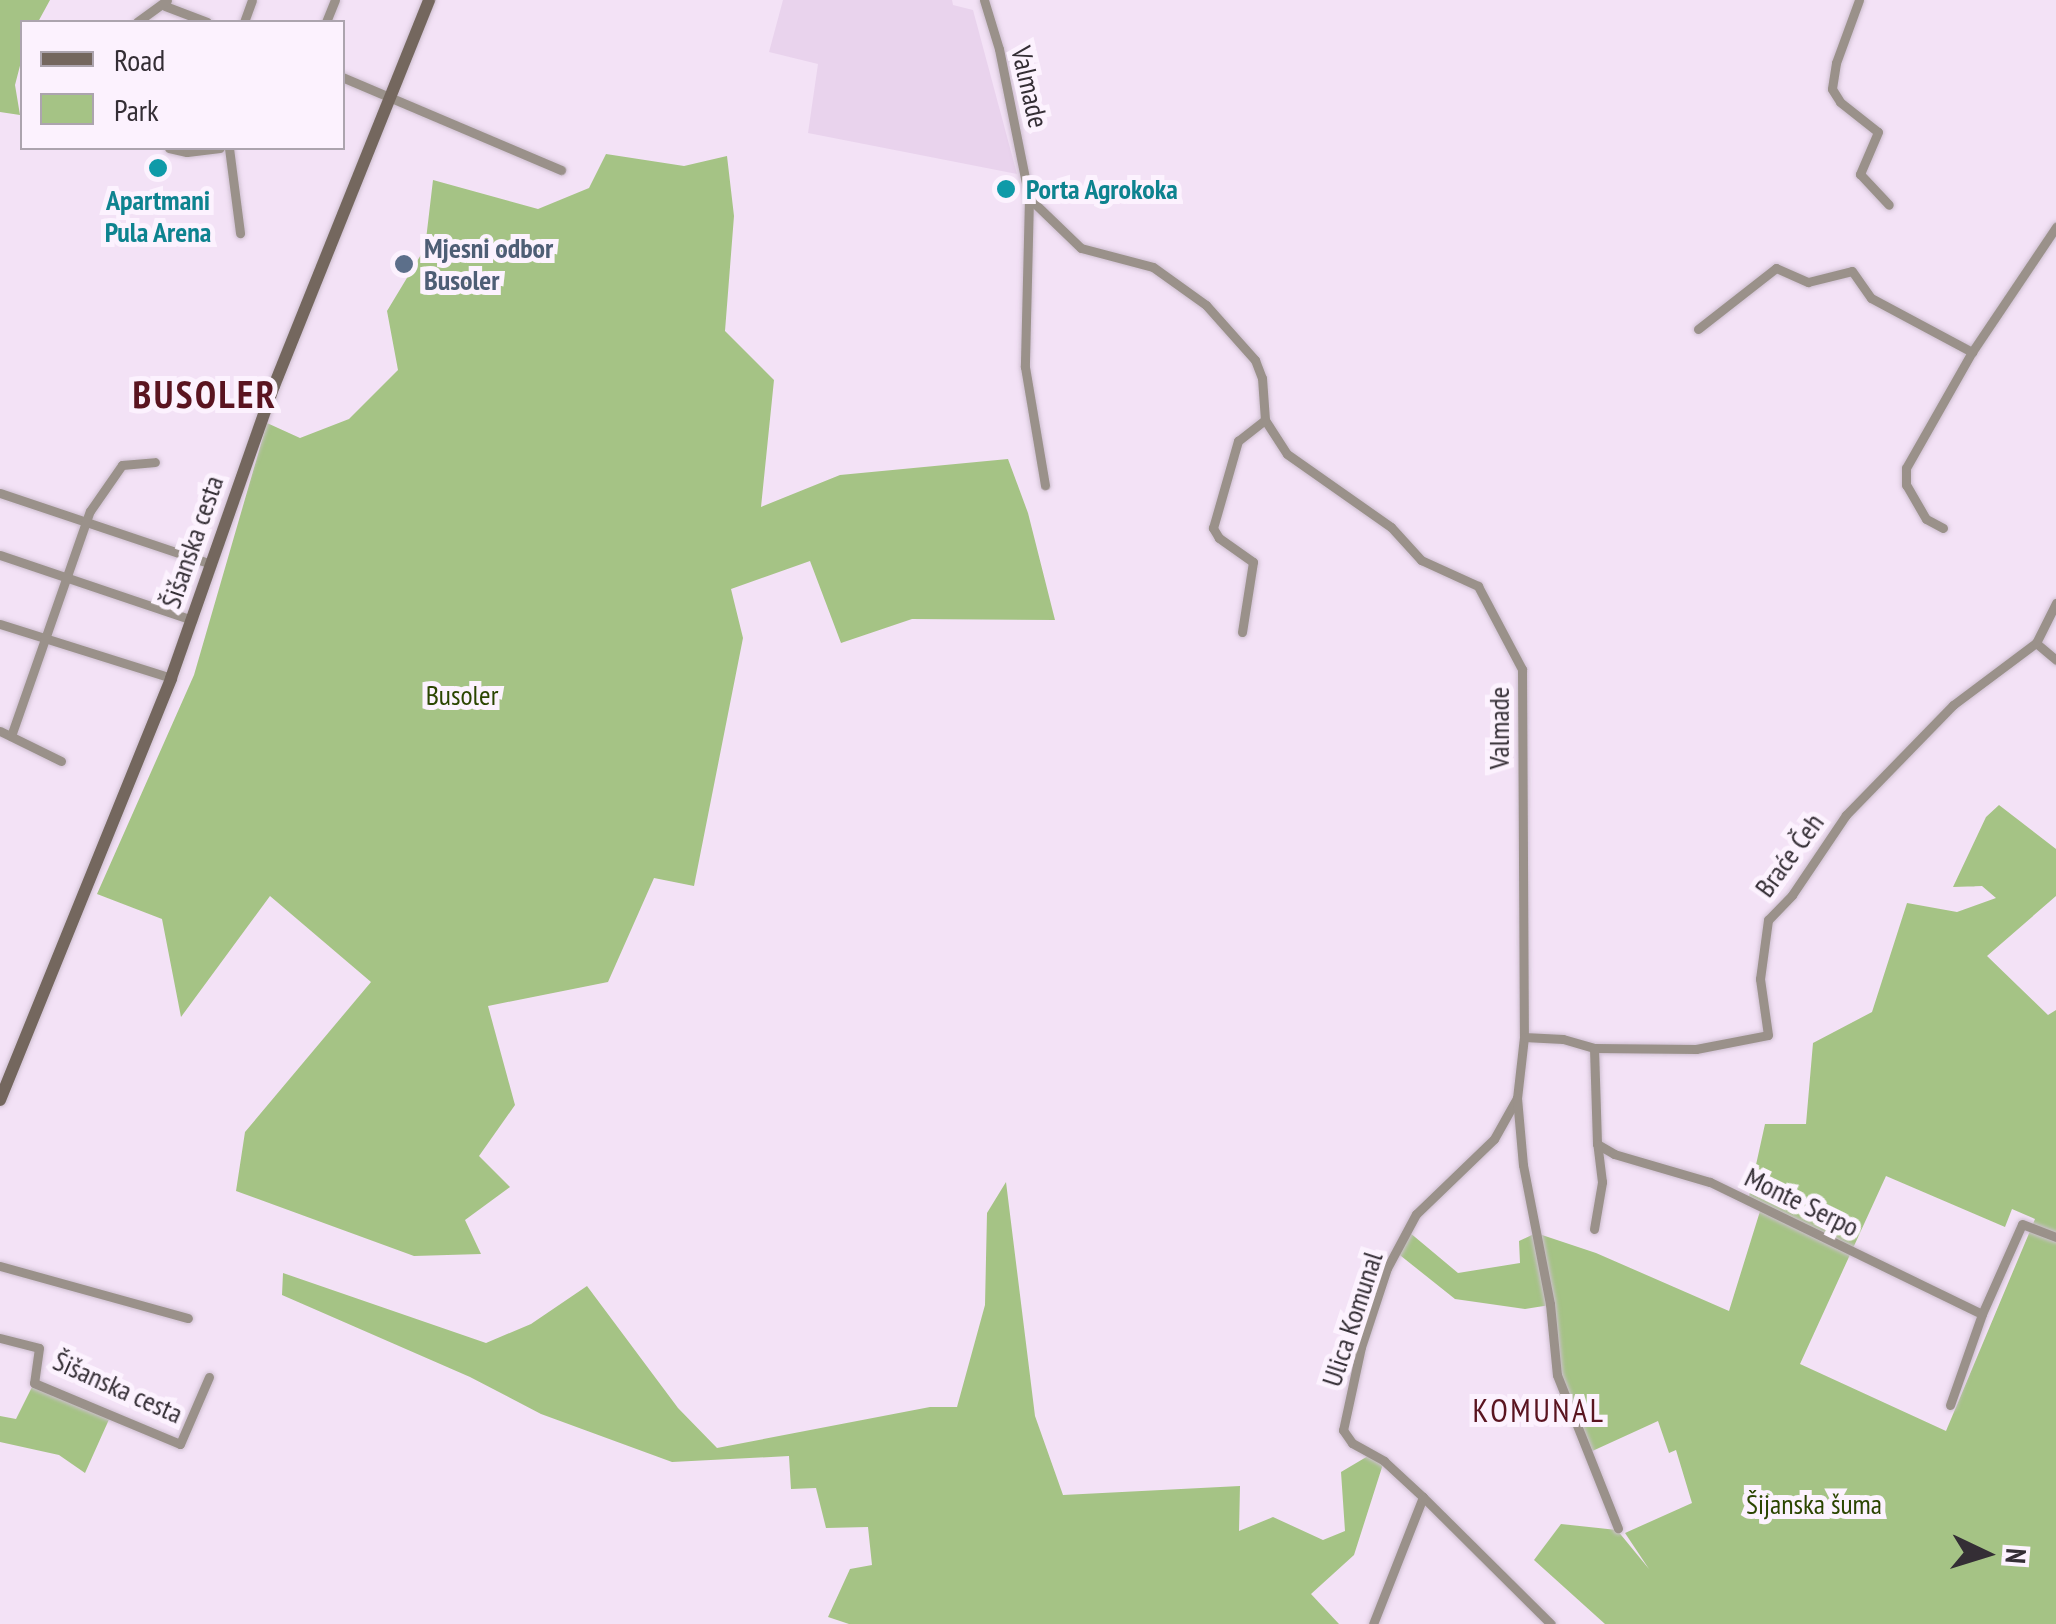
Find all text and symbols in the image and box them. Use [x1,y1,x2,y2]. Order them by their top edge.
legend [20,20,345,150]
text: Road [114,40,165,79]
street label: Valmade [1004,43,1056,131]
text: Park [114,90,159,129]
marker: Apartmani Pula Arena [147,157,169,179]
place label: Porta Agrokoka [1026,172,1179,206]
marker: Porta Agrokoka [995,178,1017,200]
place label: Apartmani Pula Arena [104,183,212,249]
place label: Mjesni odbor Busoler [424,231,553,297]
marker: Mjesni odbor Busoler [393,253,415,275]
district label: BUSOLER [133,371,277,417]
street label: Šišanska cesta [154,471,230,613]
park label: Busoler [426,678,498,712]
street label: Valmade [1482,687,1516,769]
street label: Braće Čeh [1747,807,1831,903]
street label: Monte Serpo [1739,1160,1865,1244]
street label: Ulica Komunal [1314,1247,1390,1391]
street label: Šišanska cesta [48,1344,188,1430]
district label: KOMUNAL [1473,1391,1605,1429]
park label: Šijanska šuma [1746,1487,1882,1521]
north arrow [1936,1504,2036,1604]
text: N [1997,1547,2035,1565]

